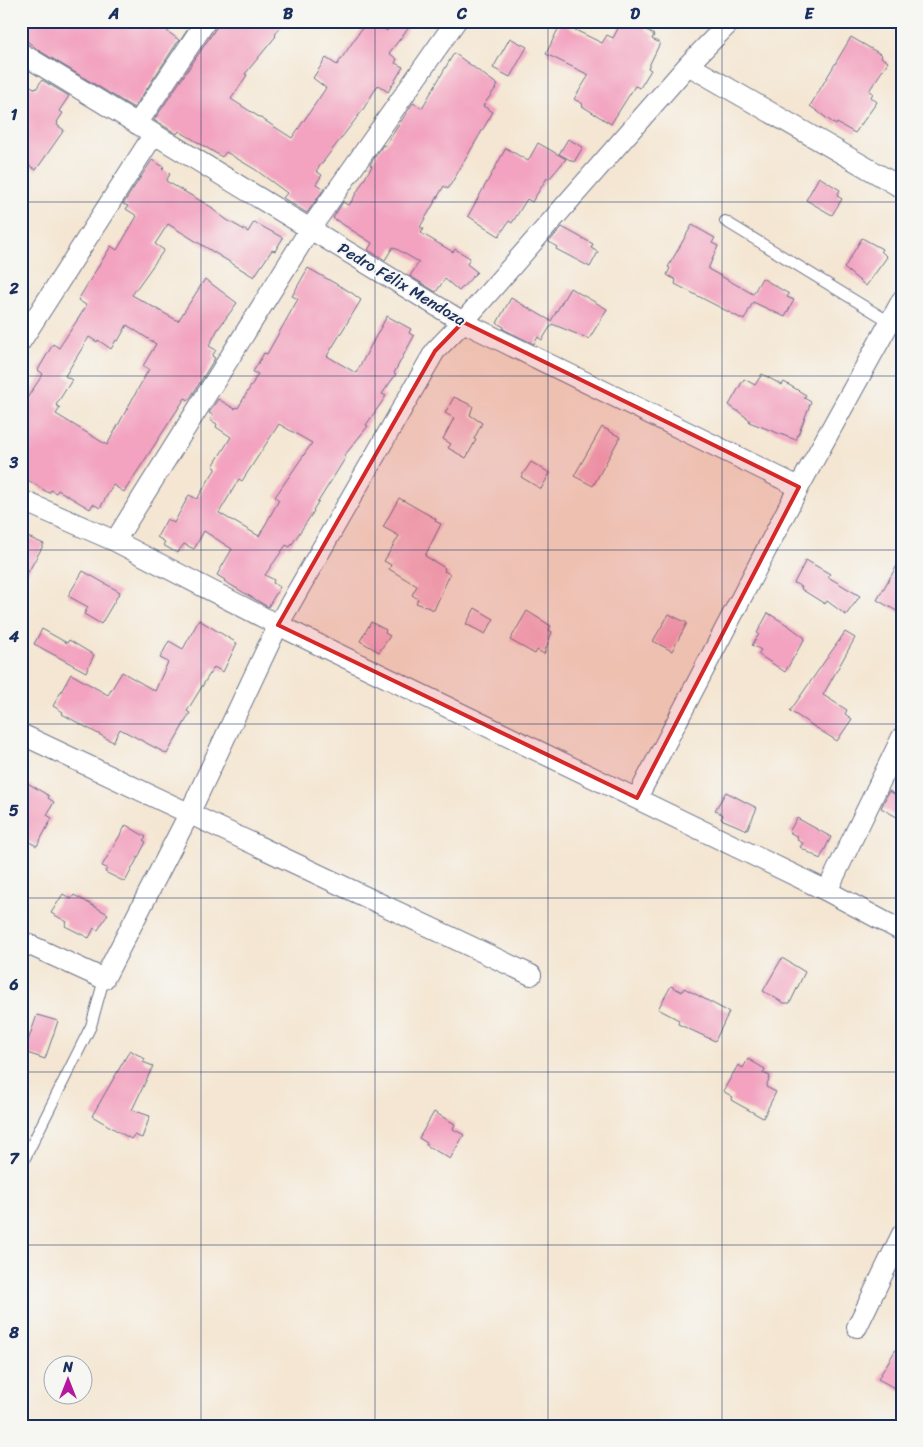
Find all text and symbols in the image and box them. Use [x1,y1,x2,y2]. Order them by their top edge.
text: A [108,0,119,28]
text: B [283,0,294,28]
text: C [456,0,468,28]
text: D [630,0,640,28]
text: E [805,0,815,28]
text: 1 [11,100,18,129]
street label: Pedro Félix Mendoza [332,234,472,334]
text: 2 [8,274,19,303]
text: 3 [9,448,19,477]
text: 4 [8,622,19,651]
text: 5 [9,796,19,825]
text: 6 [8,970,19,999]
text: 7 [9,1144,20,1173]
text: 8 [8,1318,19,1347]
north arrow [42,1354,92,1404]
text: N [62,1355,73,1380]

